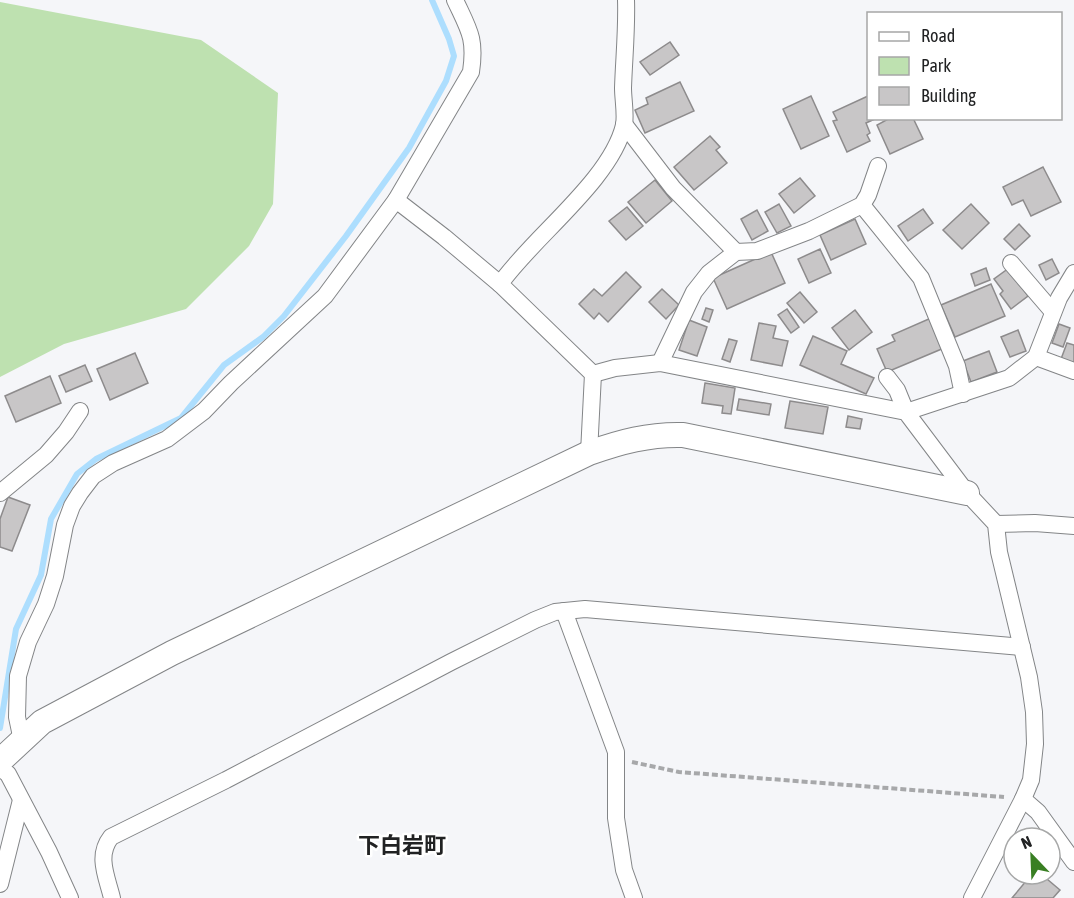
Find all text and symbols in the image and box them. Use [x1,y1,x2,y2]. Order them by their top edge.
legend [867,12,1062,120]
text: Road [921,25,955,46]
text: Park [921,55,951,76]
text: Building [921,85,976,106]
north arrow [1002,826,1062,886]
district label: 下白岩町 [358,832,446,858]
text: N [1018,832,1034,852]

